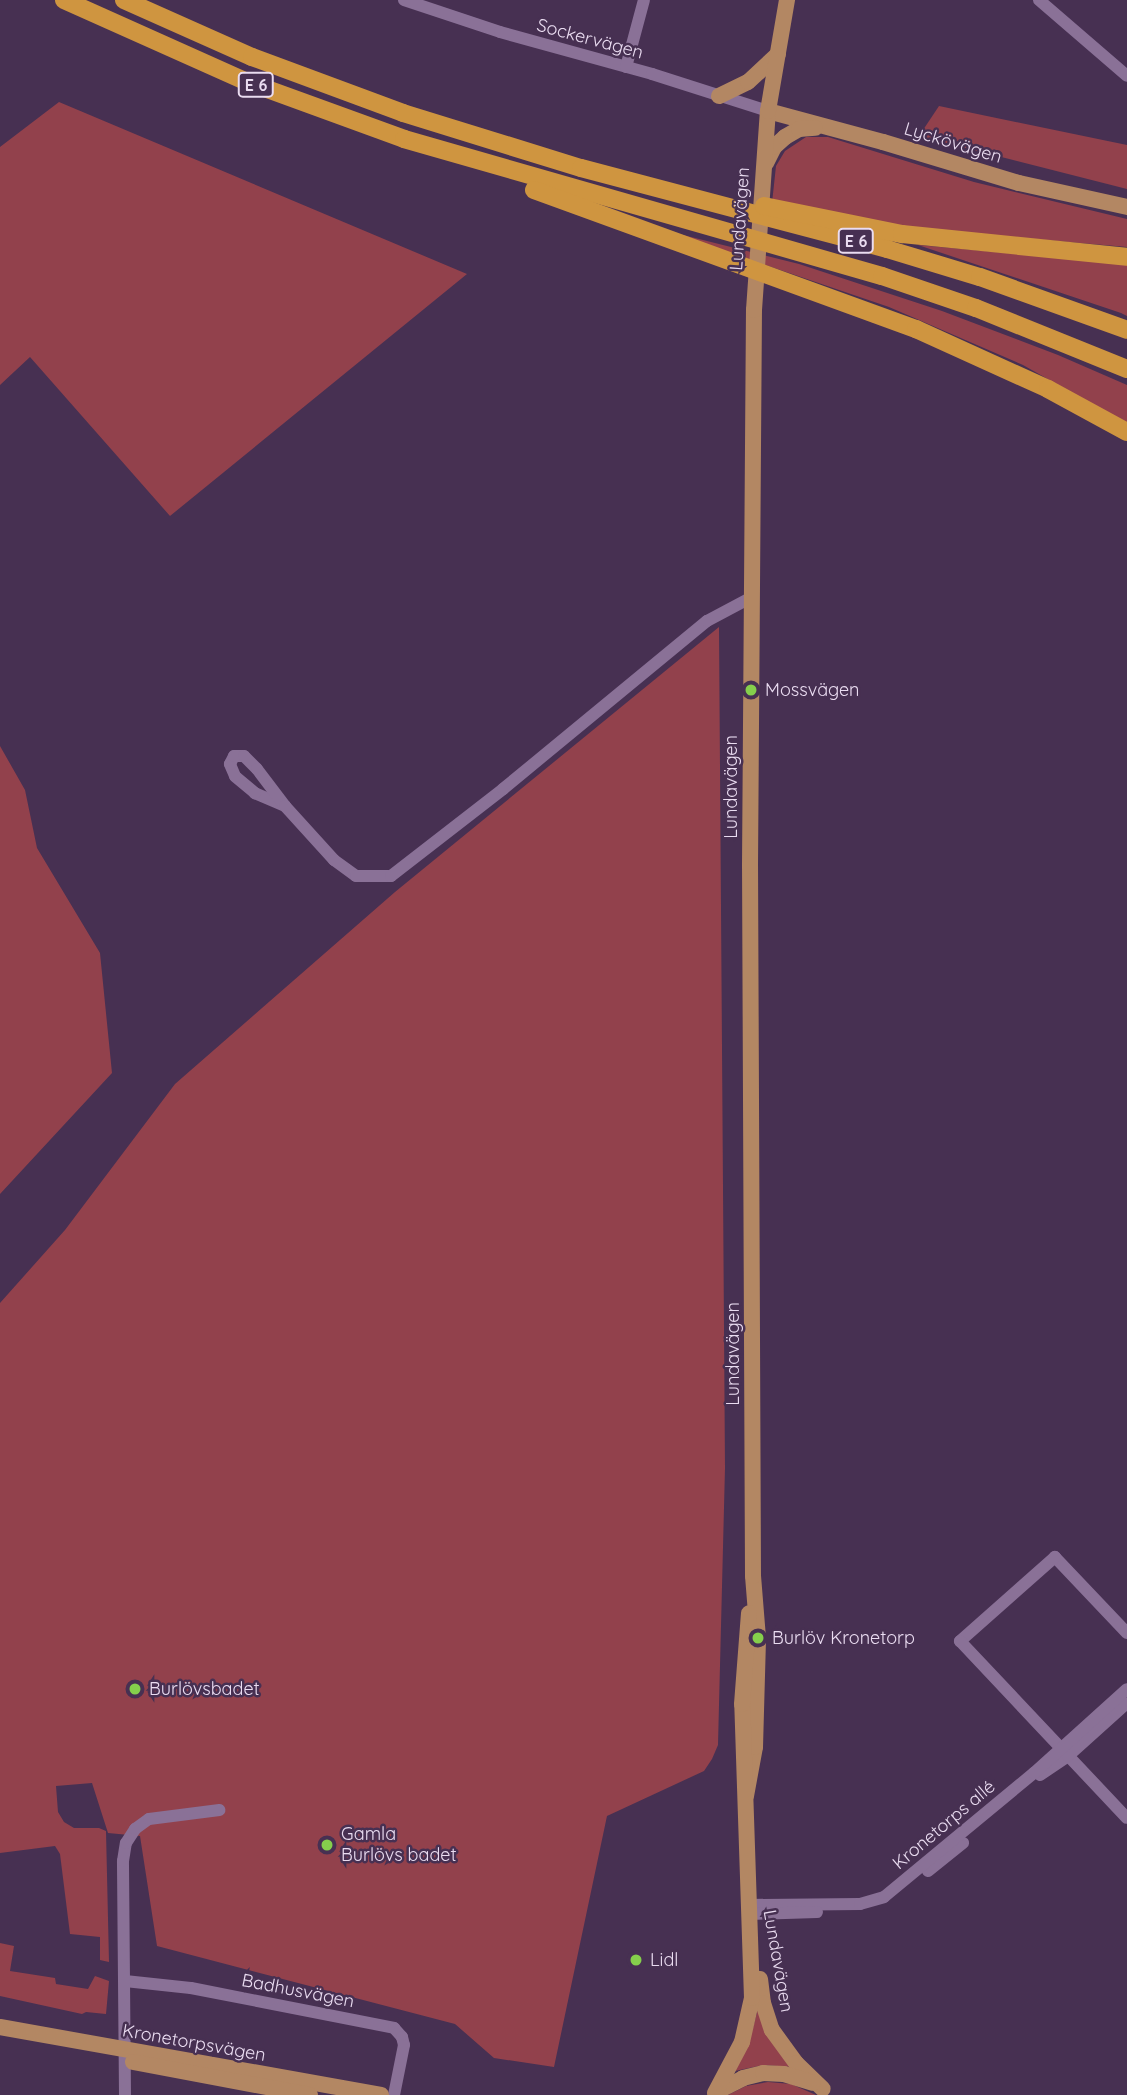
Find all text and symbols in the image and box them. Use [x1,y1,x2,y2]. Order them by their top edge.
street label: Sockervägen [534,14,646,64]
road number: E 6 [237,72,275,97]
street label: Lyckövägen [902,118,1004,168]
street label: Lundavägen [726,167,754,271]
road number: E 6 [837,229,875,254]
place label: Mossvägen [765,679,859,701]
marker: Mossvägen [743,682,759,698]
street label: Lundavägen [720,735,742,839]
street label: Lundavägen [722,1302,744,1406]
place label: Burlöv Kronetorp [772,1627,915,1649]
marker: Burlöv Kronetorp [750,1630,766,1646]
place label: Burlövsbadet [149,1678,260,1700]
marker: Burlövsbadet [127,1681,143,1697]
street label: Kronetorps allé [888,1776,1000,1874]
place label: Gamla Burlövs badet [341,1824,457,1867]
marker: Gamla Burlövs badet [319,1837,335,1853]
street label: Lundavägen [758,1908,798,2014]
place label: Lidl [650,1949,678,1971]
marker: Lidl [628,1952,644,1968]
street label: Badhusvägen [240,1969,356,2013]
street label: Kronetorpsvägen [121,2020,267,2066]

